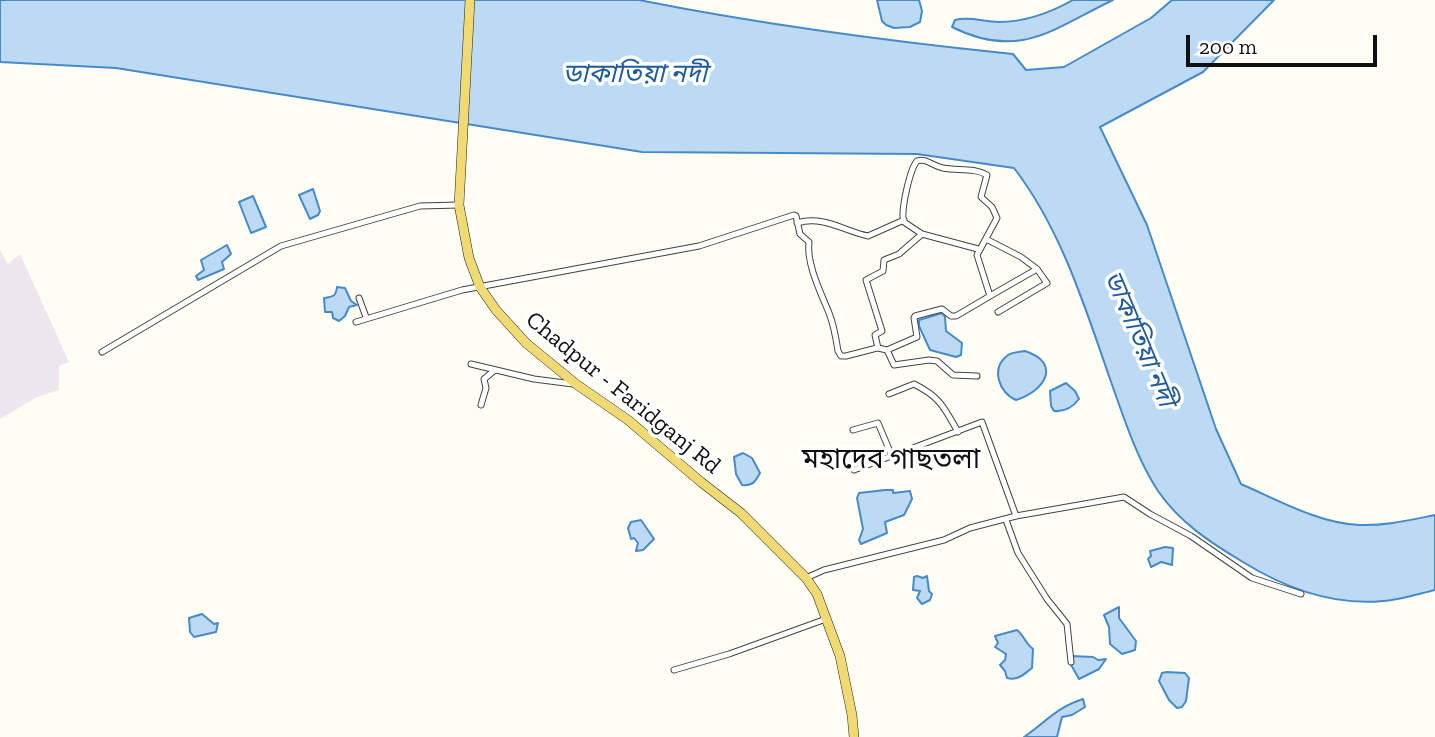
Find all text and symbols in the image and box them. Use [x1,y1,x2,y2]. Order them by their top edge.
scale bar [1190,21,1381,65]
text: 200 m [1199,34,1257,59]
water label: ডাকাতিয়া নদী [563,59,707,91]
water label: ডাকাতিয়া নদী [1096,266,1182,412]
street label: Chadpur - Faridganj Rd [520,306,726,480]
district label: মহাদেব গাছতলা [802,443,980,477]

